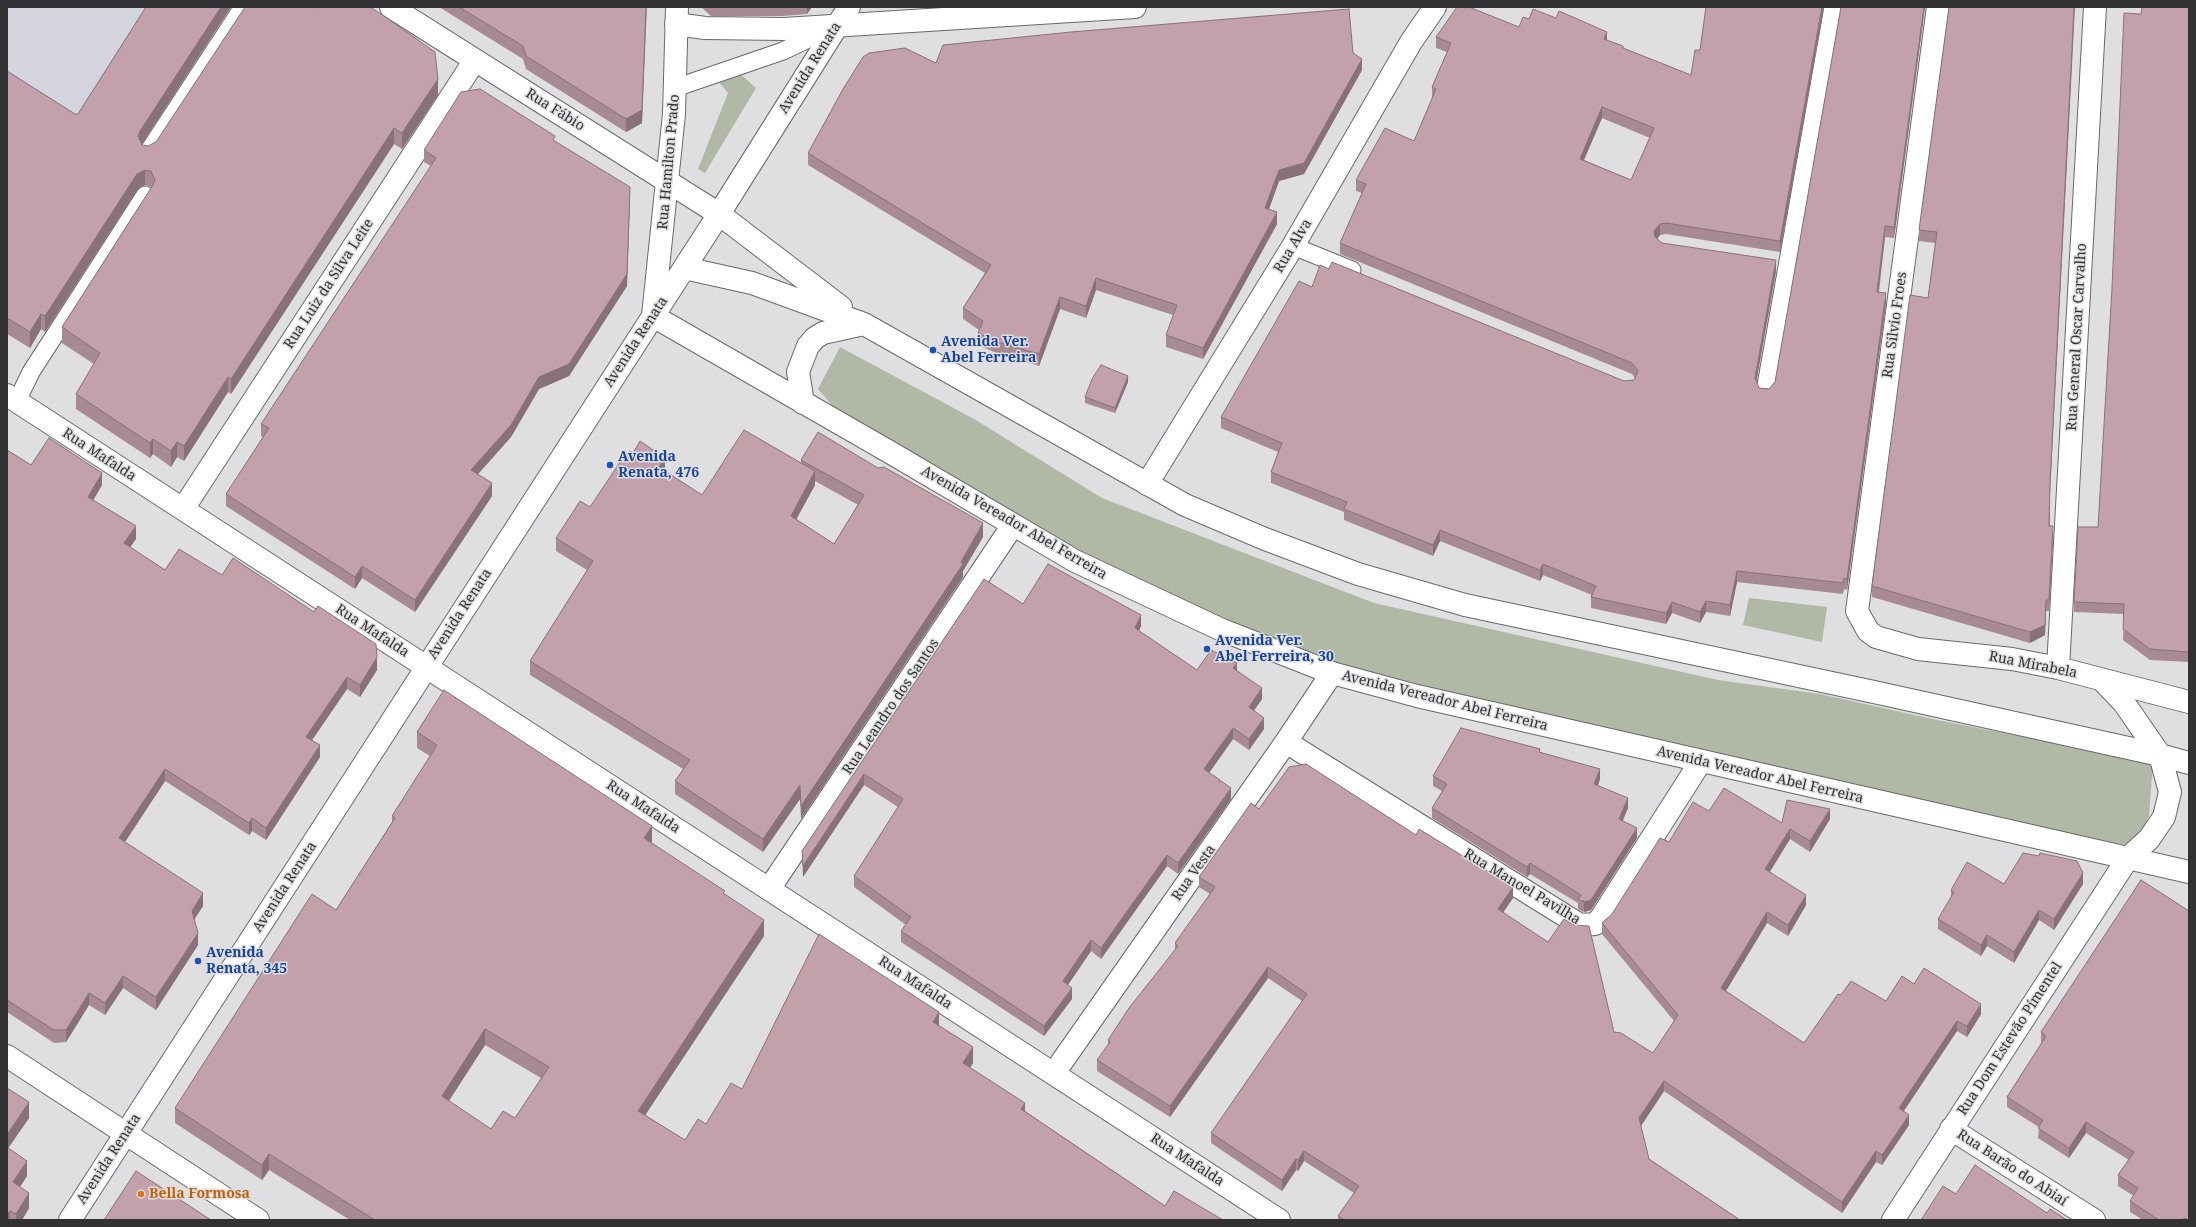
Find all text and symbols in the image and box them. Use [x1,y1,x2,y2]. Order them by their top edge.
street label: Avenida Renata [775,19,845,117]
street label: Rua Fábio [522,85,588,135]
street label: Rua Hamilton Prado [655,94,683,230]
street label: Rua Luiz da Silva Leite [281,216,377,352]
street label: Rua Alva [1270,216,1316,276]
street label: Rua General Oscar Carvalho [2064,243,2090,431]
street label: Rua Silvio Froes [1879,271,1911,379]
street label: Avenida Renata [600,294,672,390]
place label: Avenida Ver. Abel Ferreira [941,334,1036,366]
marker: Avenida Ver. Abel Ferreira [928,345,938,355]
street label: Rua Mafalda [59,425,139,485]
place label: Avenida Renata, 476 [618,449,699,482]
marker: Avenida Renata, 476 [605,460,615,470]
street label: Avenida Vereador Abel Ferreira [918,463,1110,583]
street label: Avenida Renata [424,566,496,662]
street label: Rua Mafalda [332,601,412,661]
place label: Avenida Ver. Abel Ferreira, 30 [1215,633,1334,666]
street label: Rua Leandro dos Santos [839,636,943,778]
marker: Avenida Ver. Abel Ferreira, 30 [1202,644,1212,654]
street label: Rua Mirabela [1987,648,2079,682]
street label: Avenida Vereador Abel Ferreira [1340,667,1550,735]
street label: Avenida Vereador Abel Ferreira [1655,743,1865,807]
street label: Rua Mafalda [603,777,683,837]
street label: Avenida Renata [249,839,321,935]
street label: Rua Vesta [1169,842,1219,904]
street label: Rua Manoel Pavilha [1461,845,1583,929]
place label: Avenida Renata, 345 [206,945,287,978]
street label: Rua Mafalda [875,953,955,1013]
marker: Avenida Renata, 345 [193,956,203,966]
street label: Rua Dom Estevão Pímentel [1954,959,2066,1119]
street label: Avenida Renata [73,1111,145,1207]
street label: Rua Barão do Abiaí [1954,1126,2070,1210]
street label: Rua Mafalda [1147,1130,1227,1190]
place label: Bella Formosa [149,1186,250,1202]
marker: Bella Formosa [136,1189,146,1199]

